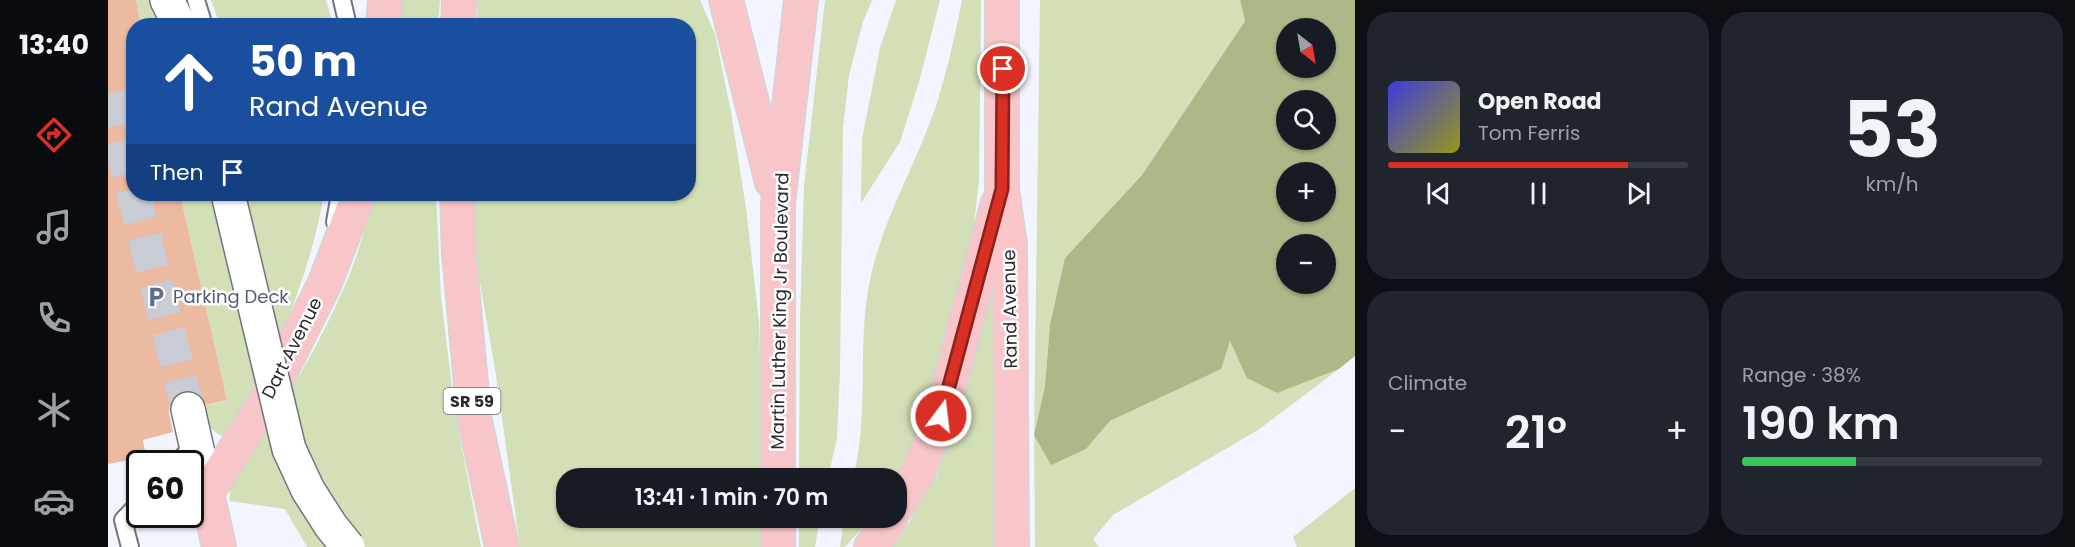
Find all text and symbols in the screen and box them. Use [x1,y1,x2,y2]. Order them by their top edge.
north arrow [1276,18,1336,78]
map controls [1276,18,1336,294]
text: 13:40 [19,26,89,63]
text: 50 m [249,32,357,91]
icon: ahead [150,42,228,120]
pin [977,43,1028,94]
icon: arrive [986,52,1019,85]
text: 53 [1843,75,1941,184]
text: Open Road [1478,86,1602,117]
text: Rand Avenue [249,88,428,125]
button: search [1276,90,1336,150]
icon: directions [33,114,75,156]
text: Tom Ferris [1478,119,1580,147]
icon: arrive [216,156,249,189]
text: Then [150,157,204,188]
button: + [1276,162,1336,222]
text: km/h [1865,170,1919,198]
street label: Martin Luther King Jr Boulevard [765,172,794,450]
icon: previous [1422,177,1455,210]
icon: pause [1522,177,1555,210]
icon: next [1622,177,1655,210]
icon: music [33,206,75,248]
button: − [1276,234,1336,294]
street label: Rand Avenue [996,249,1023,369]
place label: Parking Deck [173,284,289,309]
parking icon: Parking Deck [144,285,168,309]
street label: Dart Avenue [255,293,328,403]
icon: phone [33,297,75,339]
text: Range · 38% [1742,361,1861,389]
text: Climate [1388,369,1467,397]
position arrow [909,384,973,448]
road number: SR 59 [444,388,500,414]
icon: climate [33,389,75,431]
text: 190 km [1742,392,1900,455]
text: 21° [1505,401,1567,464]
text: − [1388,408,1406,455]
text: + [1665,408,1688,455]
speed limit sign: 60 [126,450,204,528]
icon: car [33,480,75,522]
text: 13:41 · 1 min · 70 m [635,482,828,513]

